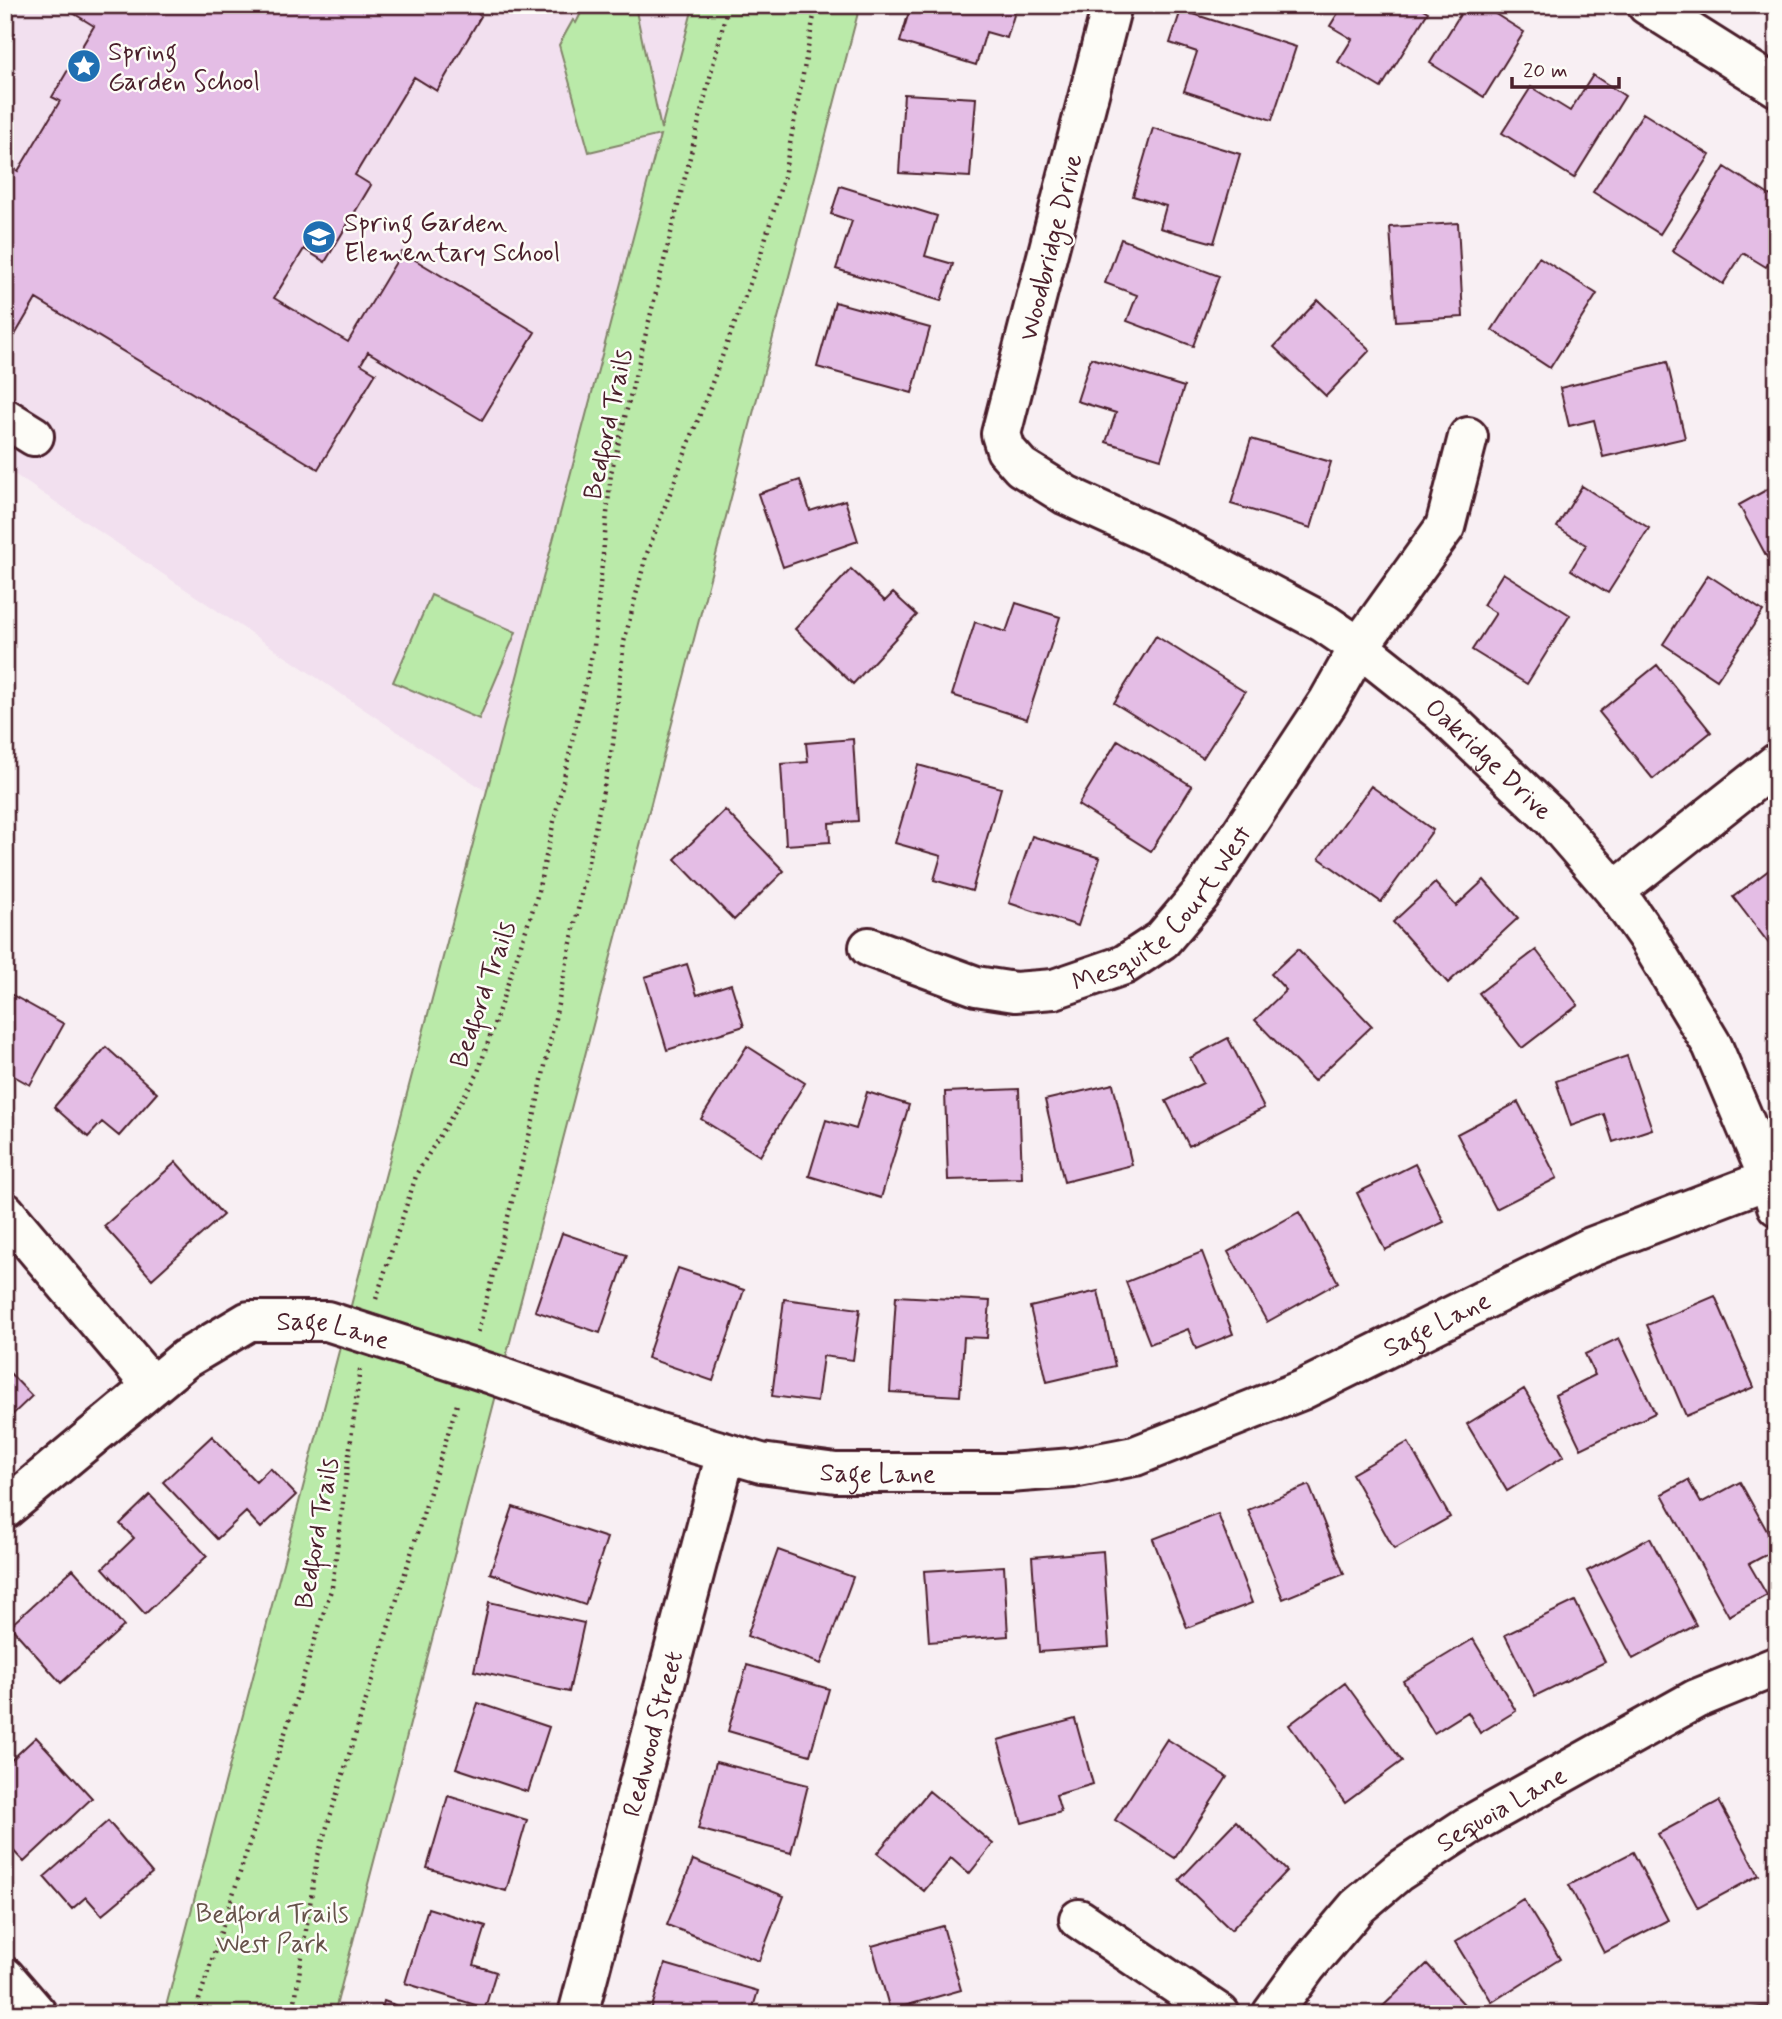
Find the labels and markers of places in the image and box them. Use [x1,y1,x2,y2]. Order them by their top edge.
place label: Spring Garden School [108,36,260,100]
place icon: Spring Garden School [65,47,103,85]
place label: Spring Garden Elementary School [344,207,560,271]
school or university icon: Spring Garden Elementary School [300,218,338,256]

